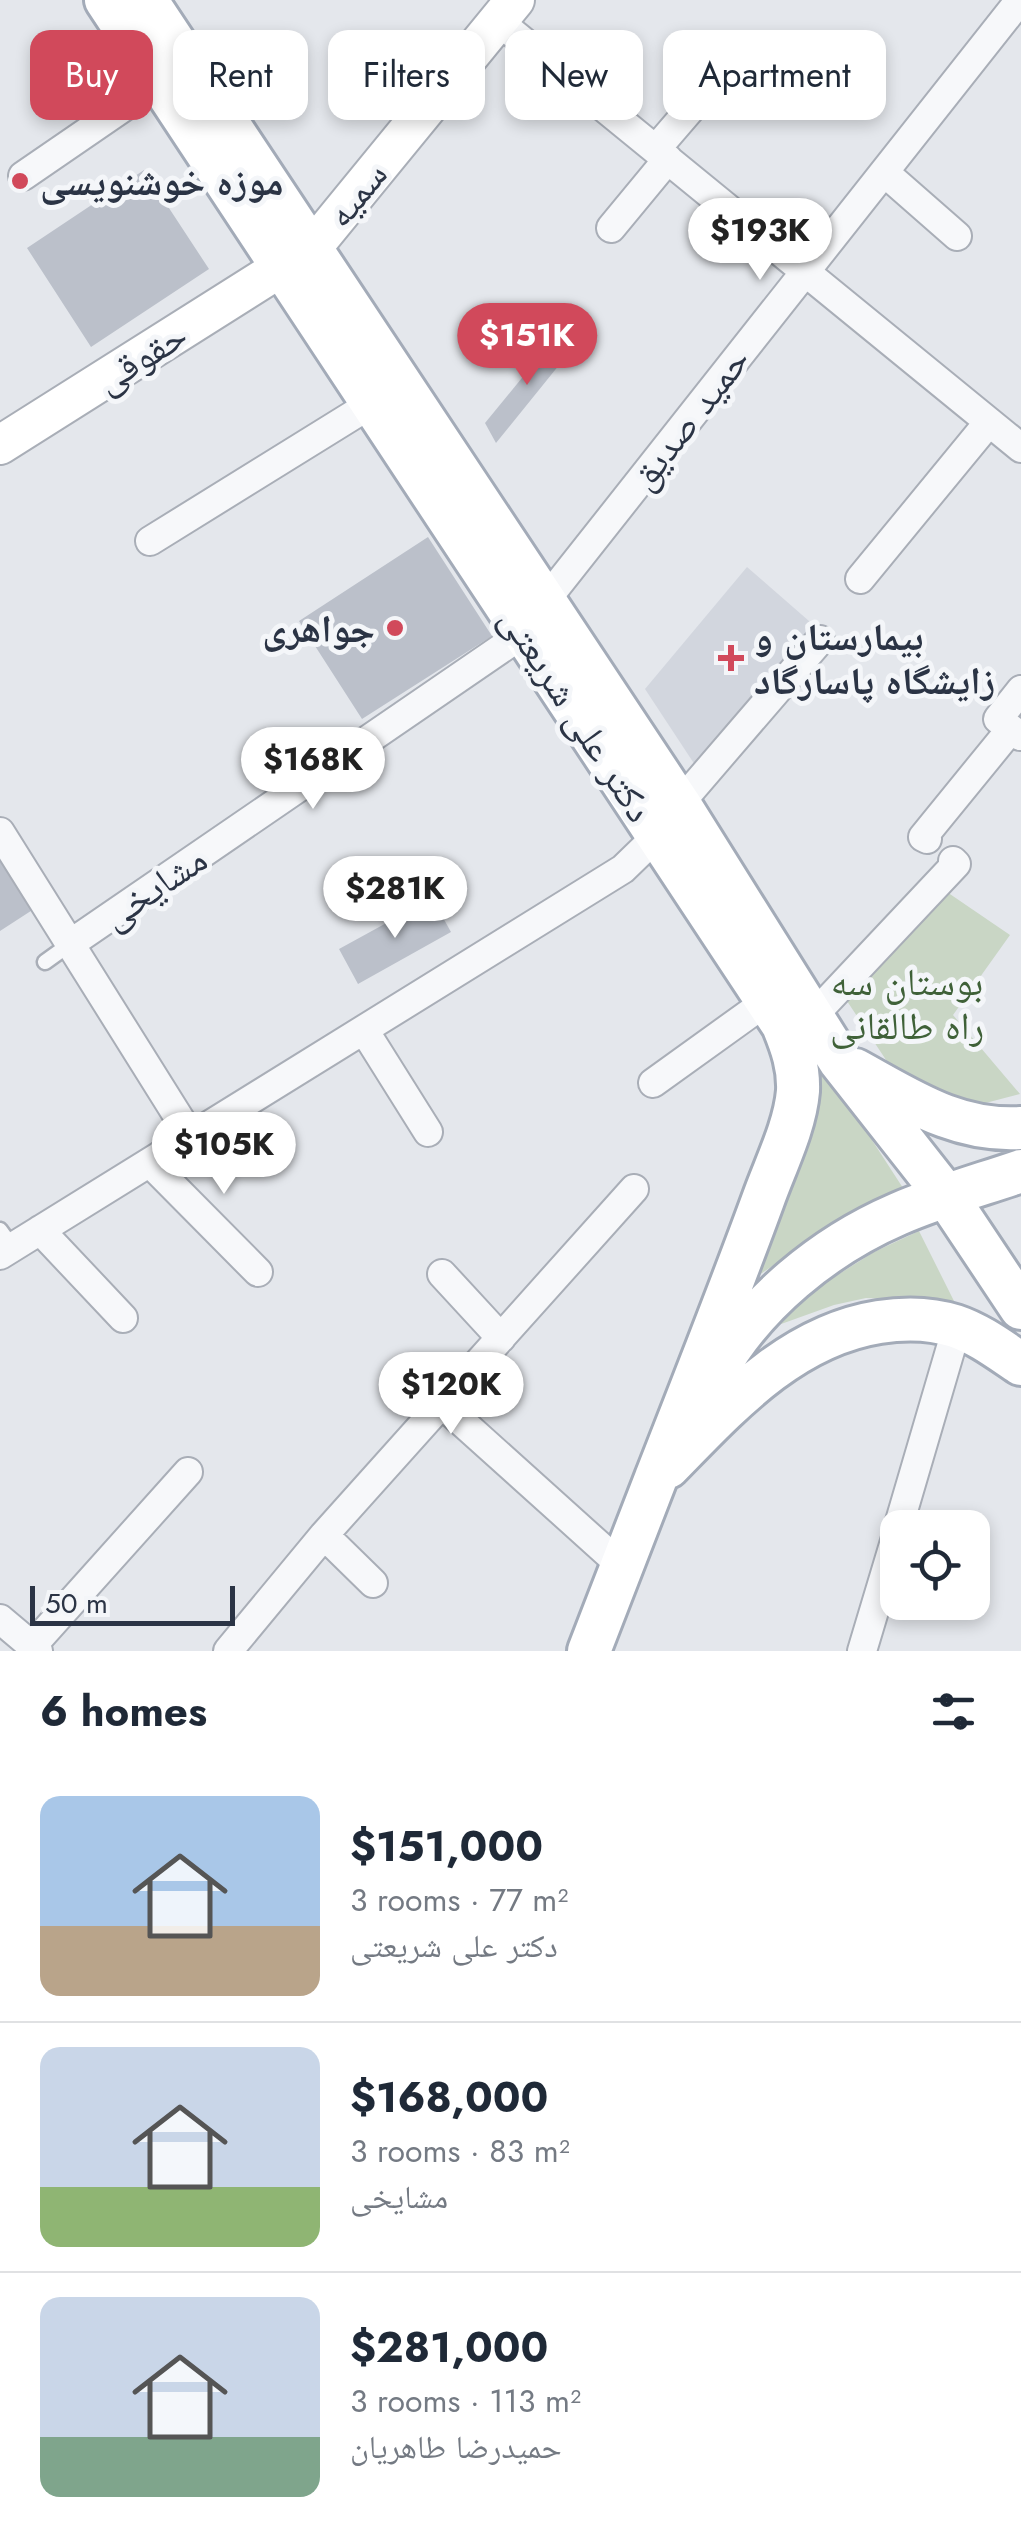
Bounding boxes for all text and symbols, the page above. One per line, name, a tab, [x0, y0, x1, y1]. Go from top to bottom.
chip: Buy	[30, 30, 153, 120]
chip: Rent	[173, 30, 308, 120]
chip: Filters	[328, 30, 485, 120]
chip: New	[505, 30, 643, 120]
chip: Apartment	[663, 30, 886, 120]
street label: سمیه	[312, 149, 400, 239]
place label: موزه خوشنویسی	[40, 154, 284, 209]
marker: موزه خوشنویسی	[9, 170, 31, 192]
pin: $193K	[690, 198, 830, 283]
text: $193K	[710, 207, 810, 253]
pin: $151K	[457, 303, 597, 388]
street label: حقوقی	[85, 308, 197, 406]
text: $151K	[479, 312, 575, 358]
street label: حمید صدیق	[616, 335, 762, 501]
street label: دکتر علی شریعتی	[487, 596, 667, 832]
place label: جواهری	[262, 601, 375, 656]
place label: بیمارستان و زایشگاه پاسارگاد	[754, 609, 995, 708]
marker: جواهری	[384, 617, 406, 639]
marker: بیمارستان و زایشگاه پاسارگاد	[718, 645, 744, 671]
pin: $168K	[243, 727, 383, 812]
text: $168K	[263, 736, 363, 782]
street label: مشایخی	[90, 832, 218, 942]
pin: $281K	[325, 856, 465, 941]
text: $281K	[345, 865, 445, 911]
park label: بوستان سه راه طالقانی	[830, 954, 984, 1053]
pin: $105K	[154, 1112, 294, 1197]
text: $105K	[174, 1121, 274, 1167]
pin: $120K	[381, 1352, 521, 1437]
text: $120K	[401, 1361, 501, 1407]
map controls	[880, 1510, 990, 1620]
button: locate	[880, 1510, 990, 1620]
scale bar	[30, 1581, 235, 1626]
text: 50 m	[45, 1583, 108, 1624]
text: 6 homes	[40, 1681, 207, 1742]
icon: filters	[926, 1684, 981, 1739]
text: $151,000	[350, 1816, 543, 1877]
icon: home	[120, 1836, 240, 1956]
text: 3 rooms · 77 m²	[350, 1877, 568, 1923]
text: دکتر علی شریعتی	[350, 1923, 558, 1969]
text: $168,000	[350, 2067, 548, 2128]
icon: home	[120, 2087, 240, 2207]
text: 3 rooms · 83 m²	[350, 2128, 570, 2174]
text: مشایخی	[350, 2174, 448, 2220]
text: $281,000	[350, 2317, 548, 2378]
icon: home	[120, 2337, 240, 2457]
text: 3 rooms · 113 m²	[350, 2378, 581, 2424]
text: حمیدرضا طاهریان	[350, 2424, 562, 2470]

